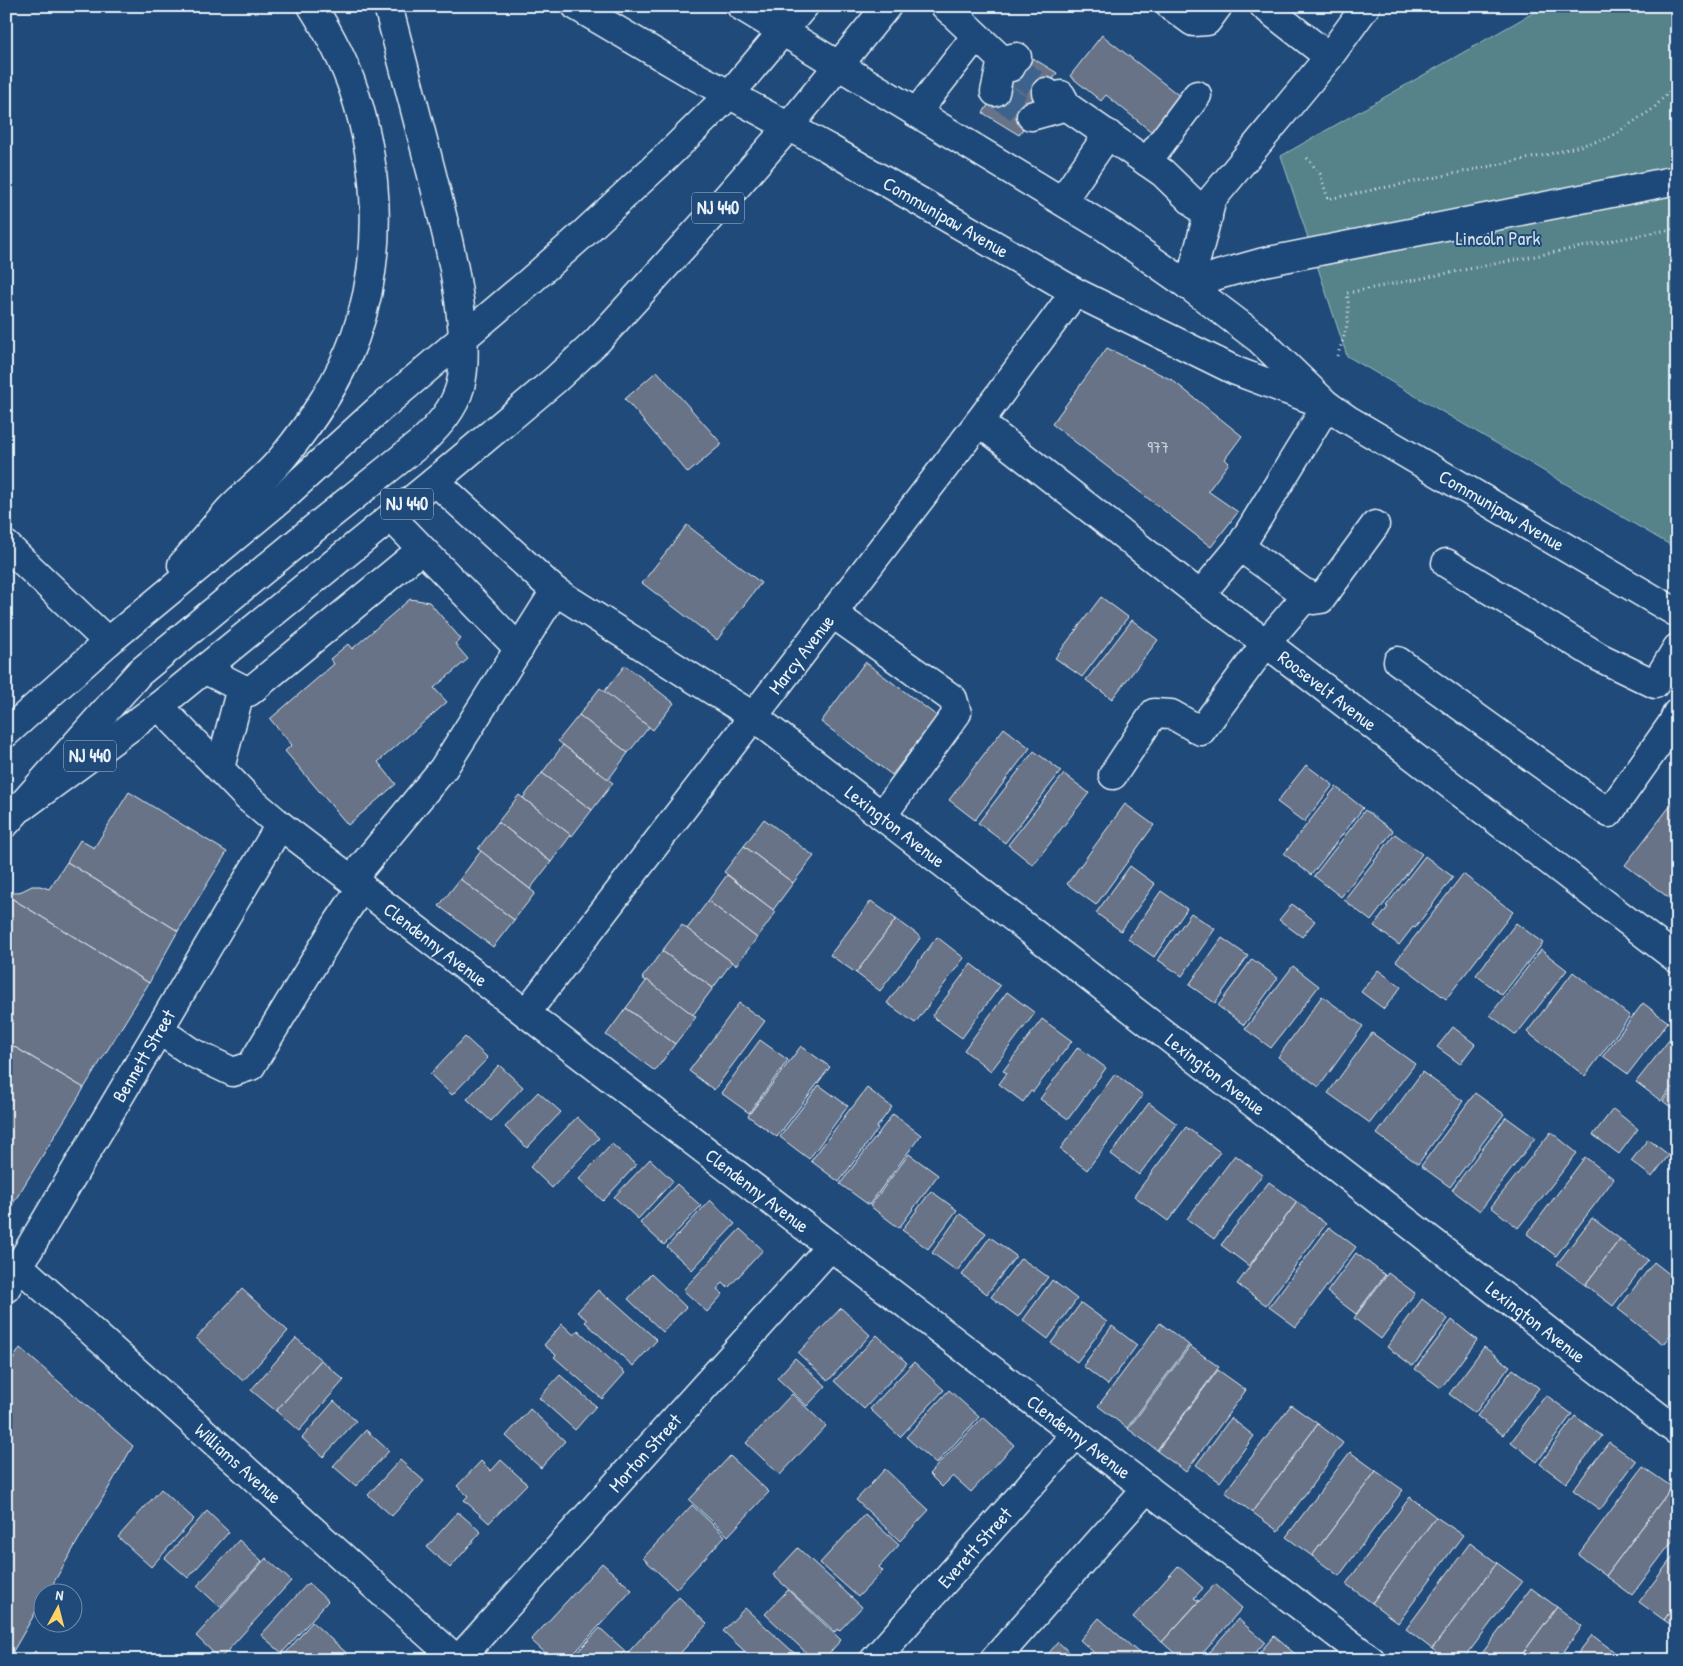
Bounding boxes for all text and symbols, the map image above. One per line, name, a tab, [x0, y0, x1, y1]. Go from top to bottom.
street label: Communipaw Avenue	[878, 170, 1014, 264]
road number: NJ 440	[692, 192, 744, 224]
park label: Lincoln Park	[1456, 225, 1540, 251]
house number: 977	[1147, 436, 1169, 458]
street label: Communipaw Avenue	[1434, 463, 1570, 557]
road number: NJ 440	[381, 488, 433, 520]
street label: Marcy Avenue	[762, 609, 840, 700]
street label: Roosevelt Avenue	[1273, 644, 1383, 737]
road number: NJ 440	[64, 740, 116, 771]
street label: Lexington Avenue	[840, 779, 951, 873]
street label: Clendenny Avenue	[378, 896, 493, 993]
street label: Bennett Street	[106, 1004, 181, 1107]
street label: Lexington Avenue	[1160, 1027, 1271, 1121]
street label: Clendenny Avenue	[700, 1142, 815, 1239]
street label: Lexington Avenue	[1480, 1275, 1592, 1369]
street label: Clendenny Avenue	[1022, 1388, 1137, 1485]
street label: Morton Street	[602, 1407, 687, 1498]
street label: Williams Avenue	[189, 1417, 288, 1510]
street label: Everett Street	[932, 1501, 1018, 1593]
north arrow	[32, 1584, 82, 1634]
text: N	[55, 1585, 65, 1605]

